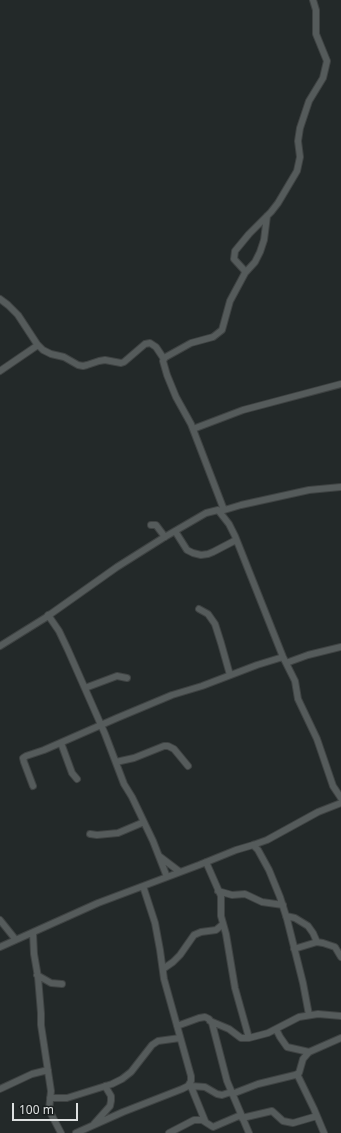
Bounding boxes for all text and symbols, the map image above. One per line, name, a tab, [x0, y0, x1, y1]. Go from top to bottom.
scale bar	[14, 1095, 80, 1121]
text: 100 m	[19, 1101, 54, 1118]

